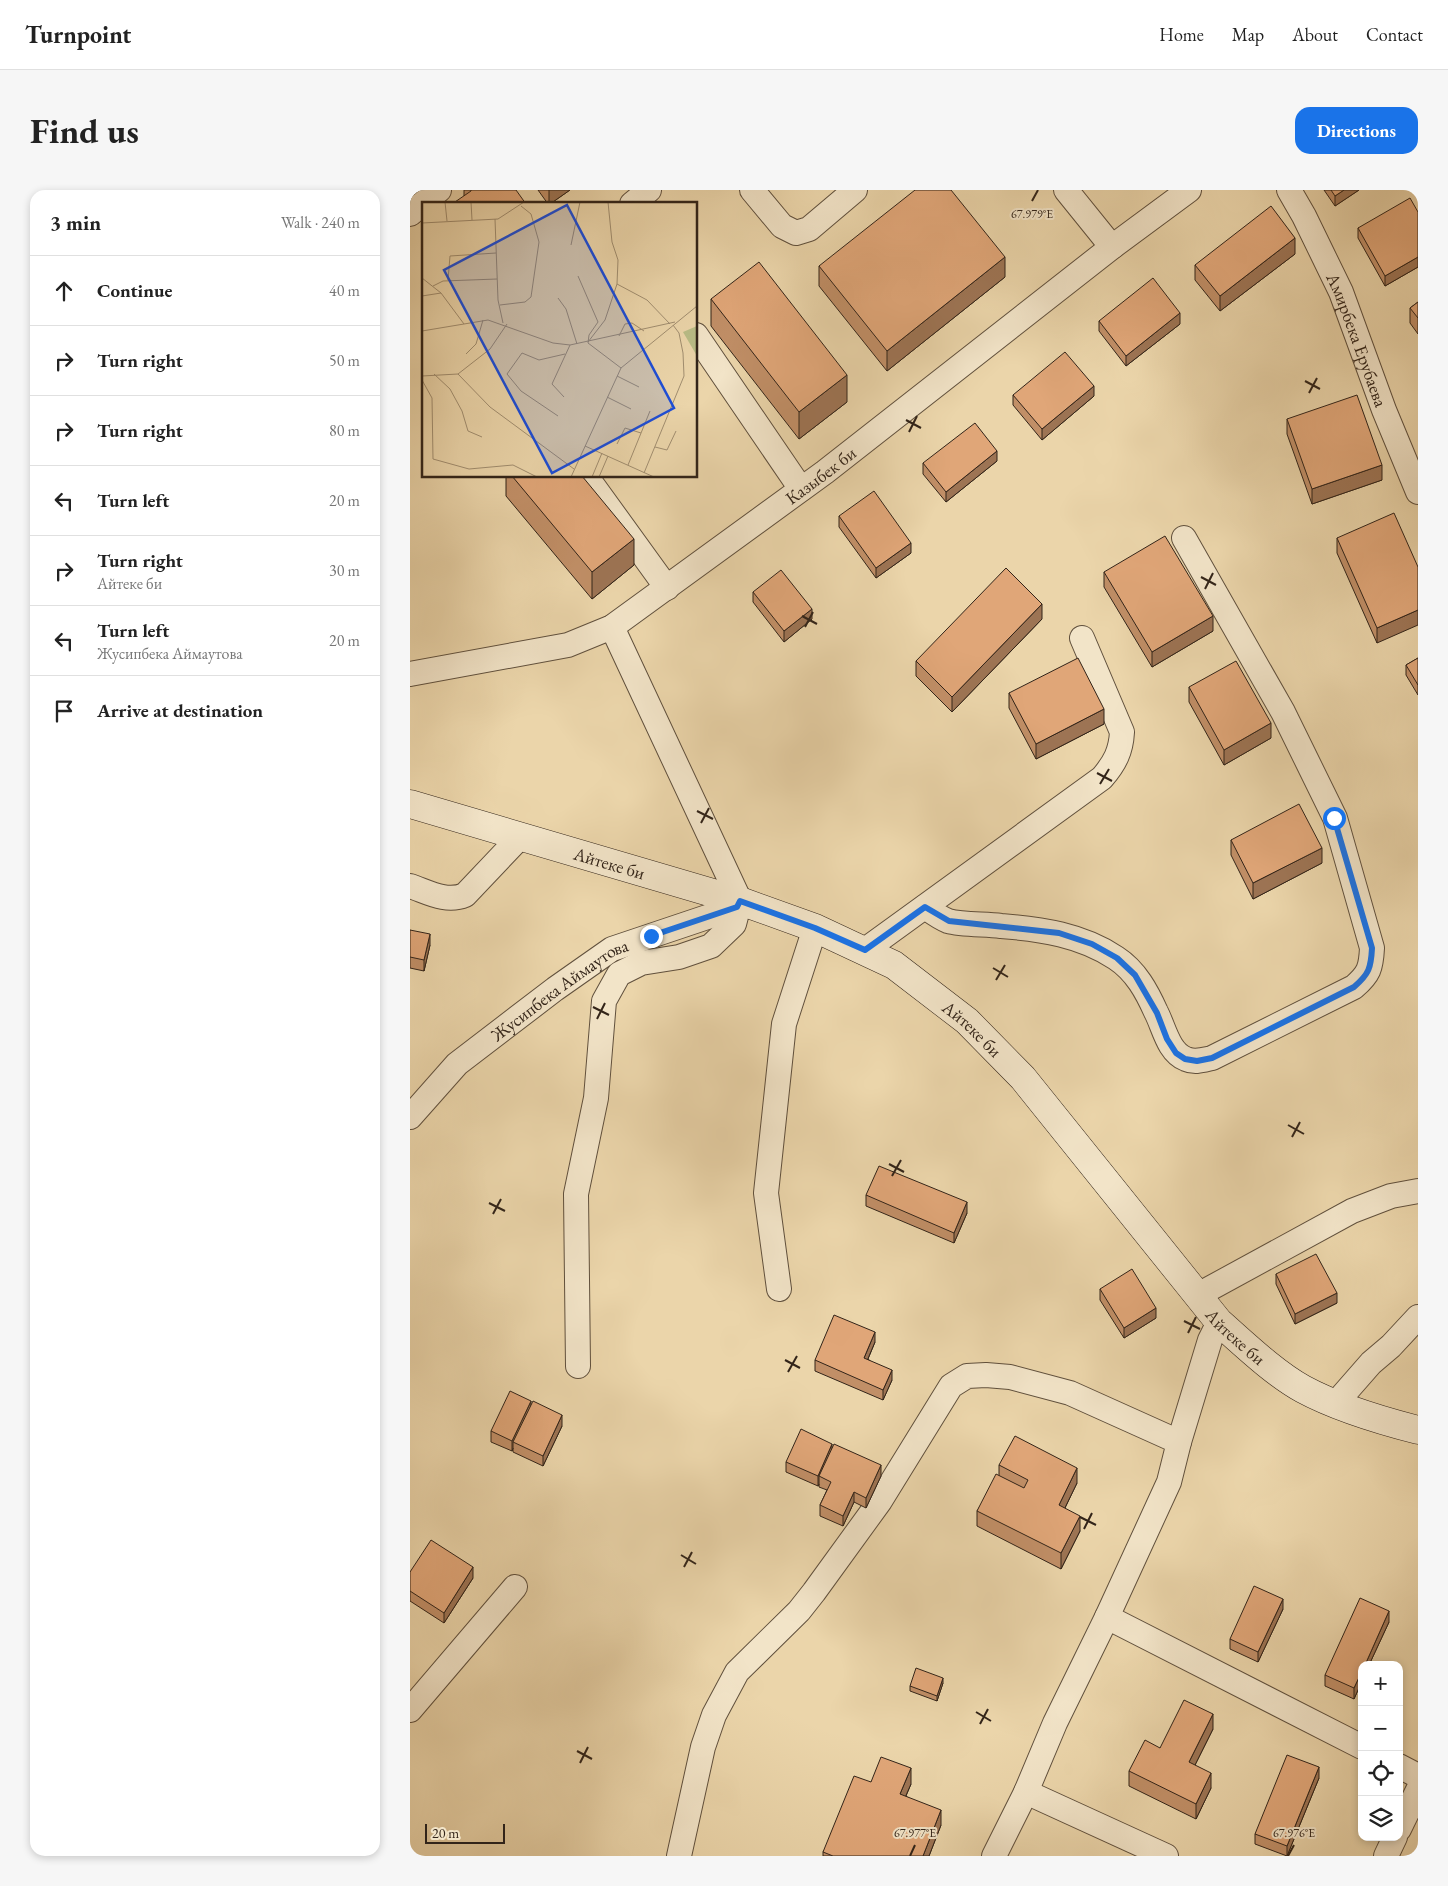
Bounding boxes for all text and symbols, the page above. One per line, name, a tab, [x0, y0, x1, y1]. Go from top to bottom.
text: Turnpoint	[25, 19, 131, 50]
text: Home	[1159, 23, 1204, 46]
text: Map	[1232, 23, 1264, 46]
text: About	[1292, 23, 1338, 46]
text: Contact	[1366, 23, 1423, 46]
button: Directions	[1295, 107, 1418, 154]
text: Find us	[30, 108, 139, 153]
inset map	[422, 202, 698, 478]
text: 67.979°E	[1011, 206, 1053, 222]
text: 3 min	[50, 209, 101, 236]
text: Walk · 240 m	[281, 212, 360, 233]
street label: Амирбека Ерубаева	[1321, 268, 1394, 411]
icon: ahead	[50, 277, 78, 305]
text: Continue	[97, 278, 172, 303]
text: 40 m	[329, 280, 360, 301]
icon: right	[50, 347, 78, 375]
text: Turn right	[97, 348, 183, 373]
text: 50 m	[329, 350, 360, 371]
icon: right	[50, 417, 78, 445]
text: Turn right	[97, 418, 183, 443]
text: 80 m	[329, 420, 360, 441]
street label: Казыбек би	[780, 441, 861, 509]
icon: left	[50, 487, 78, 515]
text: Turn left	[97, 488, 169, 513]
text: 20 m	[329, 490, 360, 511]
text: Turn right	[97, 548, 183, 573]
icon: right	[50, 557, 78, 585]
text: 30 m	[329, 560, 360, 581]
text: Айтеке би	[97, 573, 162, 594]
text: Turn left	[97, 618, 169, 643]
icon: left	[50, 627, 78, 655]
text: 20 m	[329, 630, 360, 651]
text: Жусипбека Аймаутова	[97, 643, 243, 664]
icon: arrive	[50, 697, 78, 725]
text: Arrive at destination	[97, 698, 263, 723]
route start	[1323, 807, 1346, 830]
street label: Айтеке би	[570, 841, 648, 884]
route end	[640, 925, 663, 948]
street label: Жусипбека Аймаутова	[485, 933, 632, 1046]
street label: Айтеке би	[937, 994, 1008, 1062]
street label: Айтеке би	[1200, 1303, 1271, 1370]
map controls	[1358, 1661, 1403, 1841]
button: +	[1358, 1661, 1403, 1706]
button: −	[1358, 1706, 1403, 1751]
button: locate	[1358, 1751, 1403, 1796]
button: layers	[1358, 1796, 1403, 1841]
scale bar	[425, 1821, 505, 1844]
text: 20 m	[432, 1824, 459, 1842]
text: 67.977°E	[894, 1825, 936, 1841]
text: 67.976°E	[1273, 1825, 1315, 1841]

